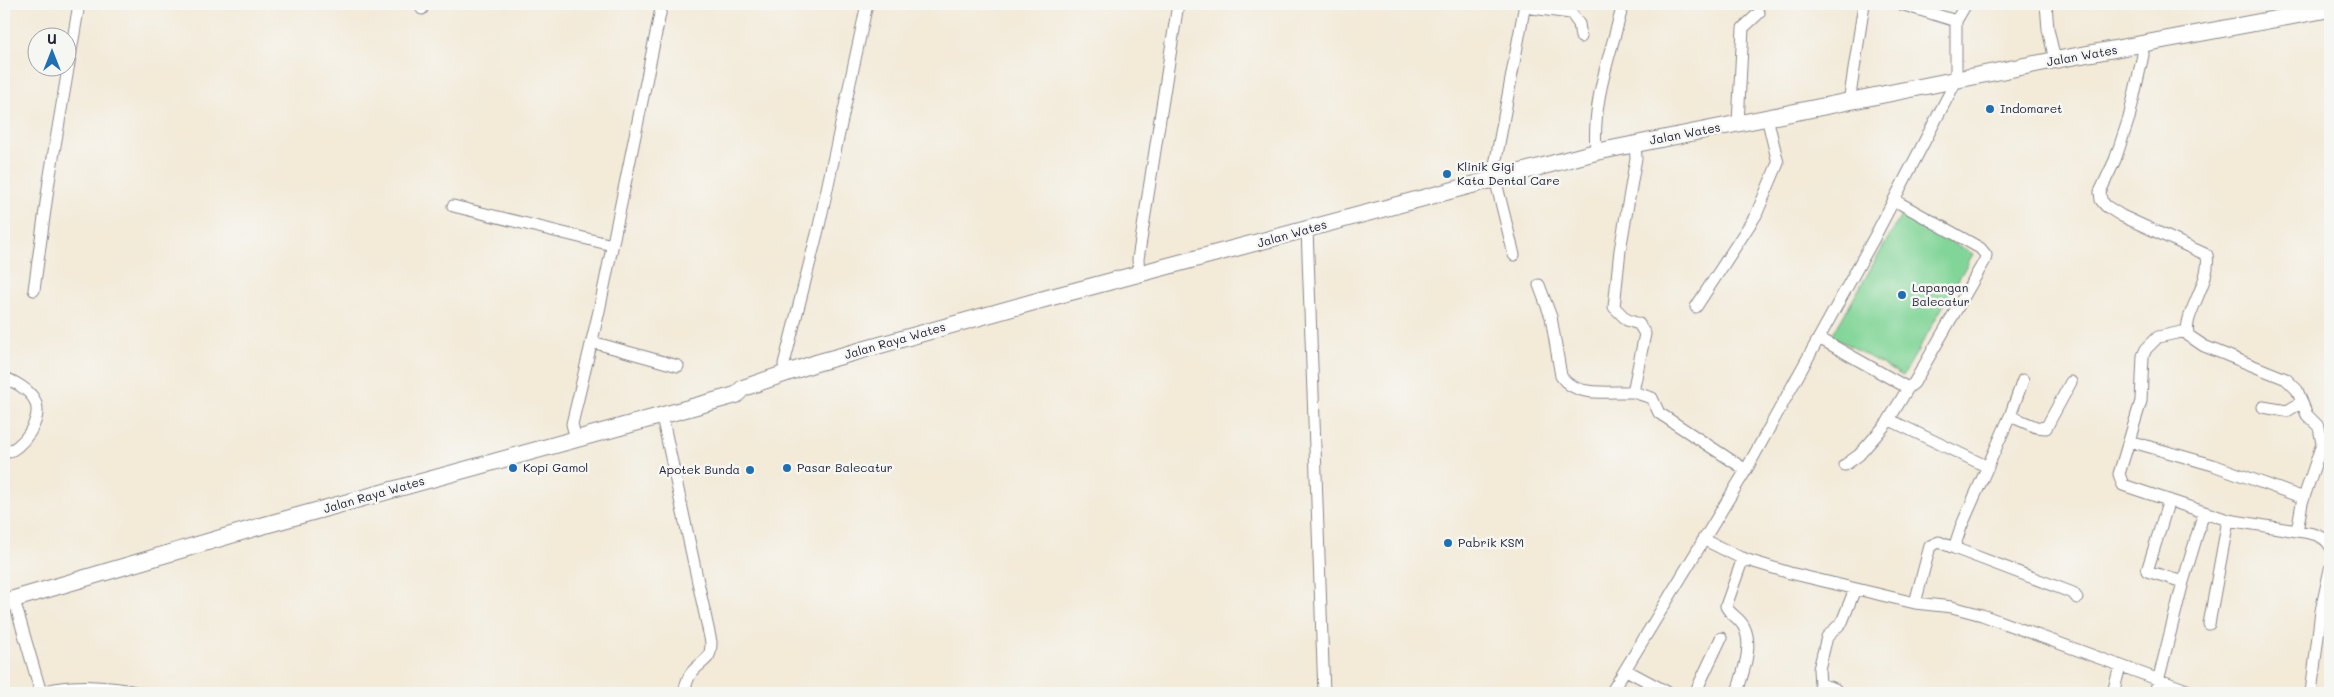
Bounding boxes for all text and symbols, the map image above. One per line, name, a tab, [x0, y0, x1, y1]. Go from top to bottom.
north arrow	[28, 28, 78, 78]
text: U	[47, 29, 57, 48]
street label: Jalan Wates	[2045, 41, 2119, 69]
place label: Indomaret	[2000, 100, 2062, 116]
marker: Indomaret	[1984, 103, 1996, 115]
street label: Jalan Wates	[1648, 118, 1722, 148]
place label: Klinik Gigi Kata Dental Care	[1457, 158, 1560, 188]
marker: Klinik Gigi Kata Dental Care	[1441, 168, 1453, 180]
street label: Jalan Wates	[1255, 215, 1328, 251]
place label: Lapangan Balecatur	[1912, 279, 1970, 309]
marker: Lapangan Balecatur	[1896, 289, 1908, 301]
street label: Jalan Raya Wates	[842, 318, 947, 362]
place label: Kopi Gamol	[523, 459, 588, 475]
place label: Pasar Balecatur	[797, 459, 893, 475]
place label: Apotek Bunda	[659, 461, 740, 477]
marker: Kopi Gamol	[507, 462, 519, 474]
marker: Pasar Balecatur	[781, 462, 793, 474]
marker: Apotek Bunda	[744, 464, 756, 476]
street label: Jalan Raya Wates	[321, 472, 426, 516]
place label: Pabrik KSM	[1458, 534, 1524, 550]
marker: Pabrik KSM	[1442, 537, 1454, 549]

